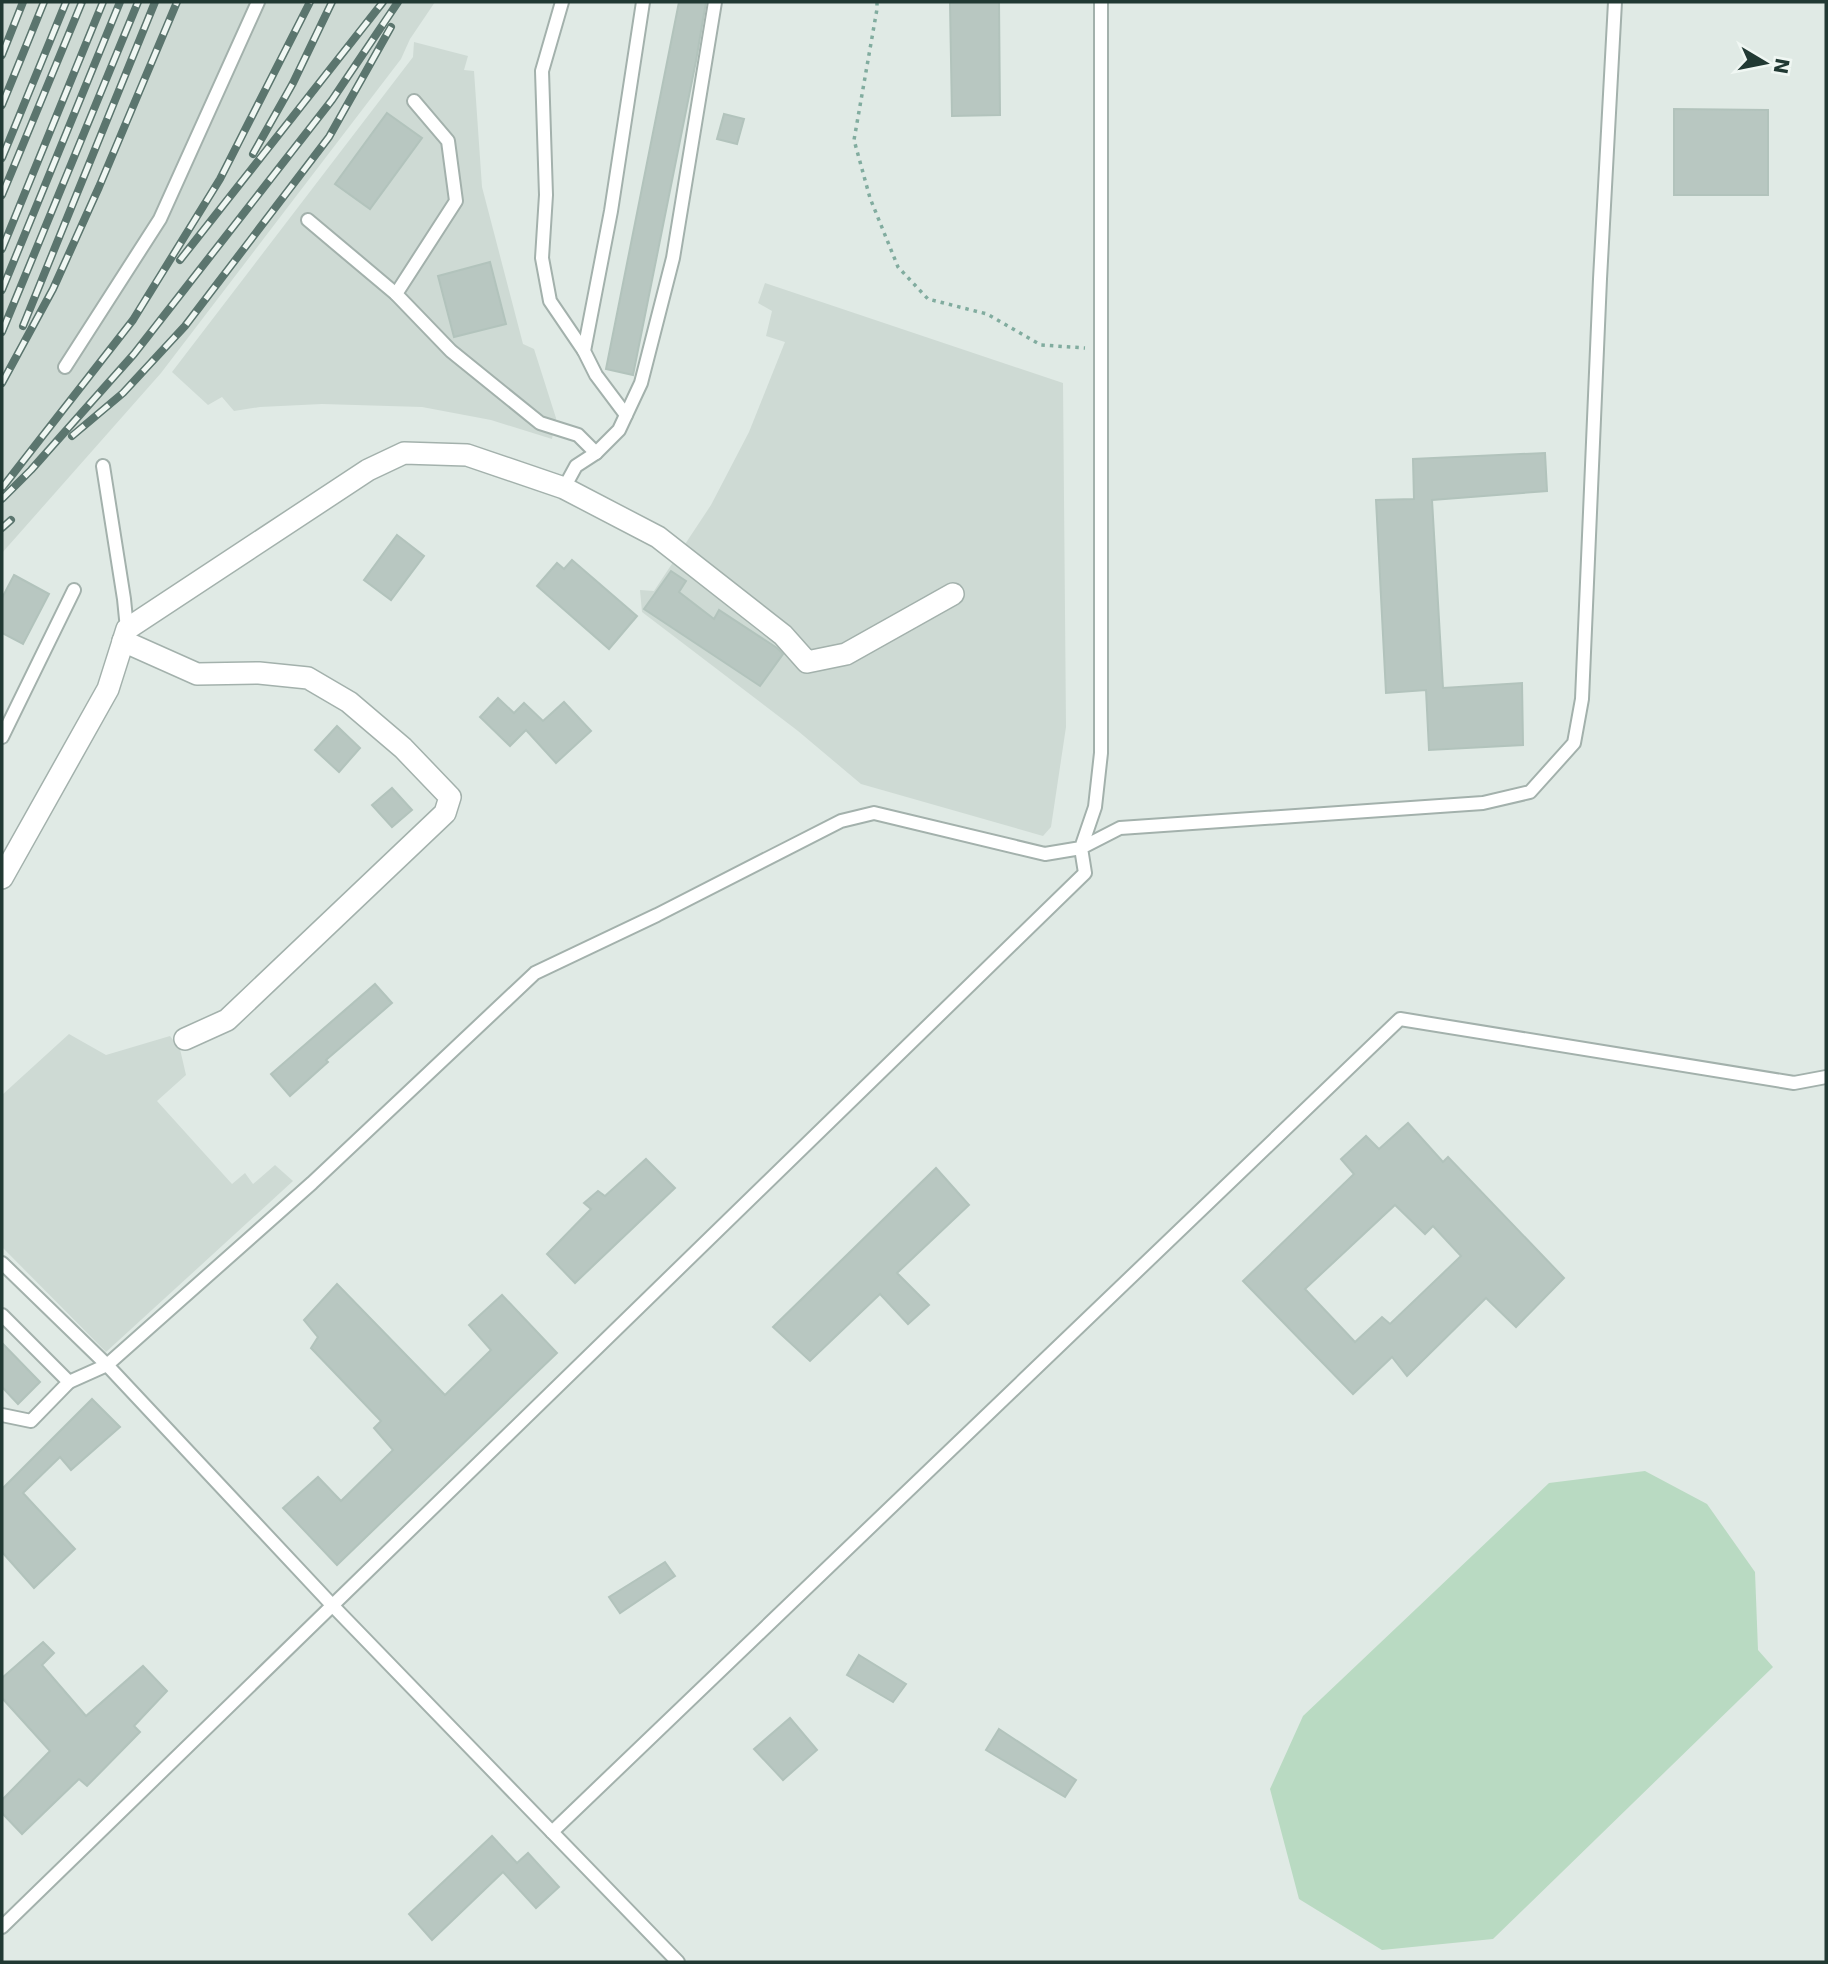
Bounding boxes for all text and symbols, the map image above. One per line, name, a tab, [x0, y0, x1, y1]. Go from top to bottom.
north arrow	[1730, 28, 1800, 98]
text: N	[1770, 56, 1794, 76]

